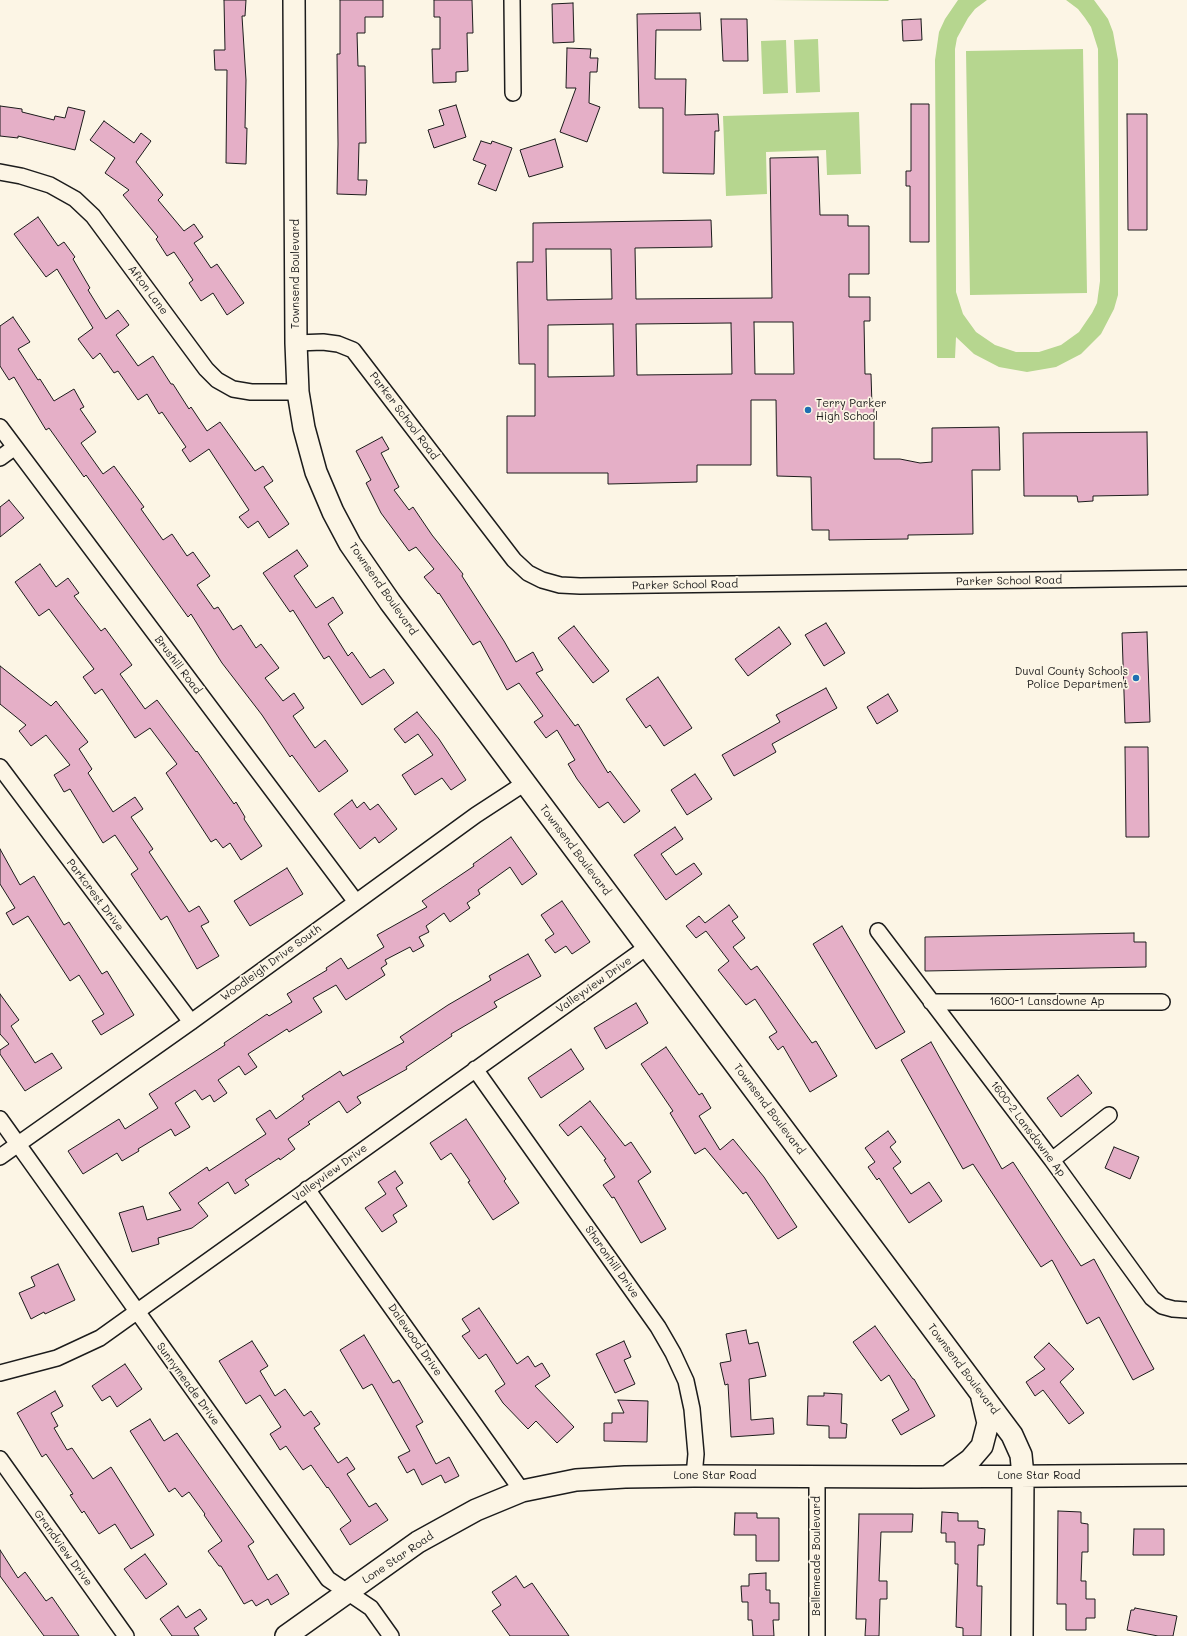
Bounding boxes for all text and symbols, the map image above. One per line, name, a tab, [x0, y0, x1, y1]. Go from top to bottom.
street label: Townsend Boulevard	[289, 219, 303, 329]
street label: Afton Lane	[125, 263, 171, 317]
street label: Parker School Road	[367, 370, 441, 462]
place label: Terry Parker High School	[816, 397, 887, 423]
marker: Terry Parker High School	[803, 405, 813, 415]
street label: Townsend Boulevard	[346, 540, 420, 638]
street label: Parker School Road	[956, 573, 1062, 589]
street label: Parker School Road	[632, 577, 738, 593]
street label: Brushill Road	[152, 633, 204, 697]
place label: Duval County Schools Police Department	[1015, 665, 1128, 691]
marker: Duval County Schools Police Department	[1131, 673, 1141, 683]
street label: Townsend Boulevard	[537, 802, 613, 898]
street label: Parkcrest Drive	[64, 856, 126, 934]
street label: Woodleigh Drive South	[218, 922, 324, 1004]
street label: Valleyview Drive	[554, 954, 634, 1016]
street label: 1600-1 Lansdowne Ap	[989, 995, 1105, 1009]
street label: Townsend Boulevard	[731, 1061, 807, 1157]
street label: 1600-2 Lansdowne Ap	[988, 1079, 1068, 1179]
street label: Valleyview Drive	[290, 1141, 370, 1205]
street label: Sharonhill Drive	[582, 1223, 642, 1301]
street label: Dalewood Drive	[385, 1301, 445, 1379]
street label: Townsend Boulevard	[925, 1321, 1001, 1417]
street label: Sunnymeade Drive	[154, 1340, 222, 1428]
street label: Lone Star Road	[673, 1469, 757, 1483]
street label: Lone Star Road	[997, 1469, 1081, 1483]
street label: Bellemeade Boulevard	[810, 1496, 824, 1616]
street label: Grandview Drive	[31, 1507, 95, 1589]
street label: Lone Star Road	[360, 1529, 436, 1587]

